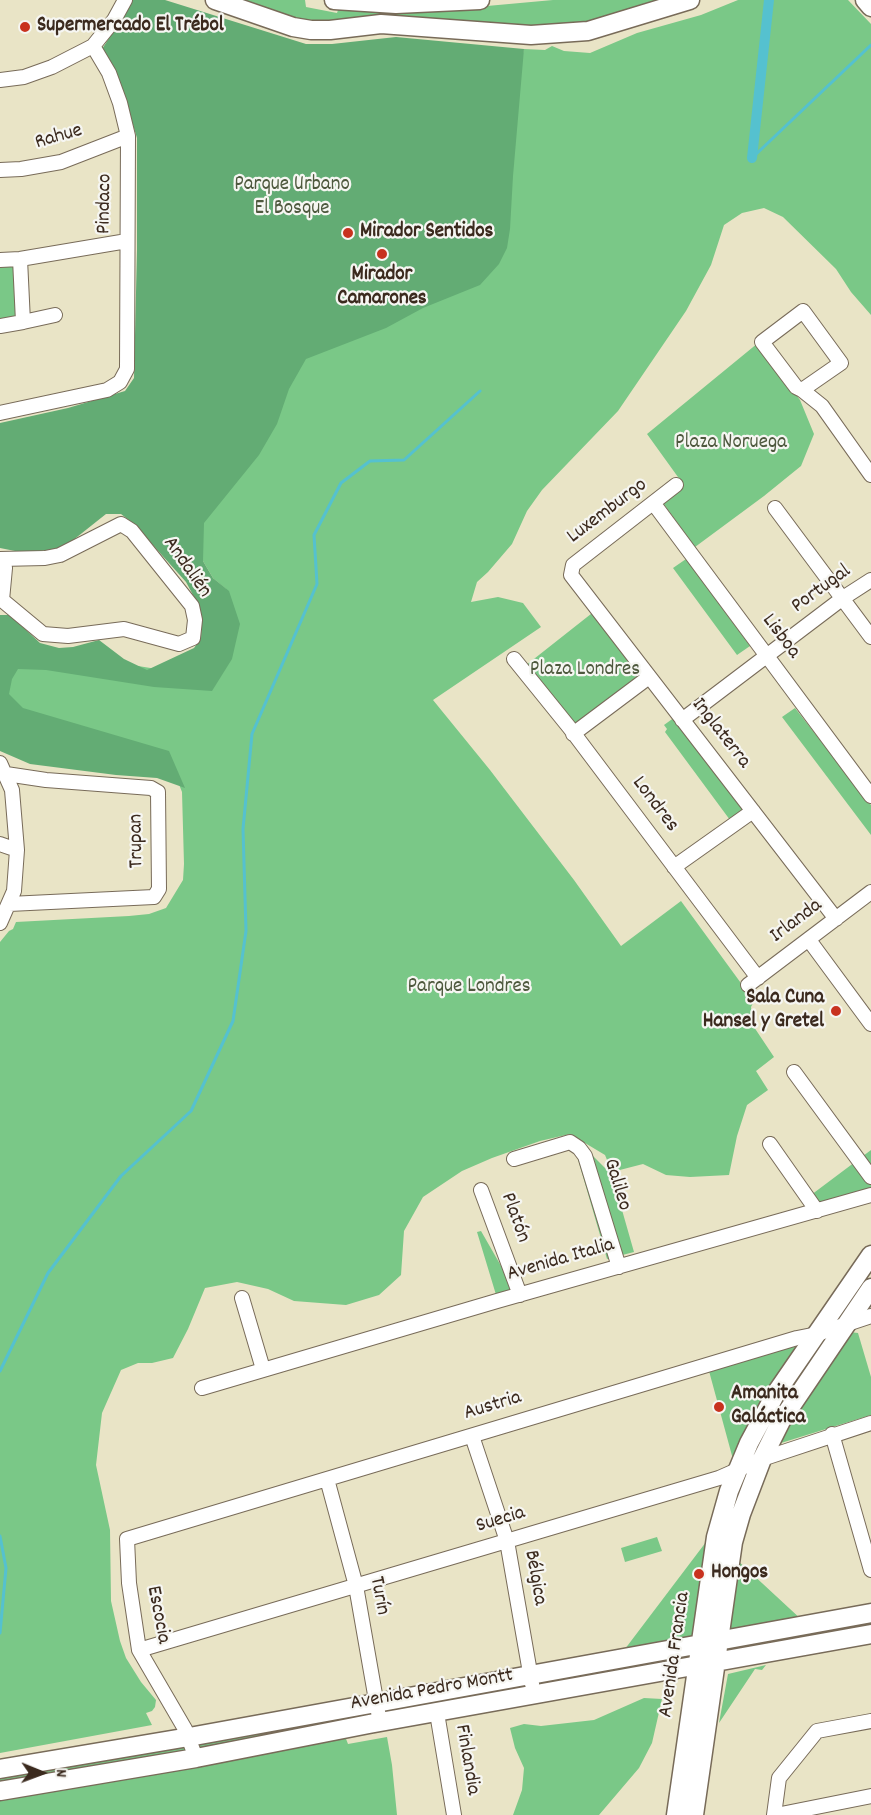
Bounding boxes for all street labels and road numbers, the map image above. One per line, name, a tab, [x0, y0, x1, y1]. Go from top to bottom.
street label: Rahue	[32, 119, 86, 157]
street label: Pindaco	[93, 174, 119, 234]
street label: Luxemburgo	[563, 474, 653, 550]
street label: Andalién	[156, 533, 216, 603]
street label: Portugal	[787, 560, 857, 620]
street label: Lisboa	[755, 610, 805, 664]
street label: Inglaterra	[685, 694, 755, 774]
street label: Londres	[625, 772, 683, 838]
street label: Trupan	[125, 814, 151, 868]
street label: Irlanda	[766, 894, 828, 950]
street label: Galileo	[596, 1156, 636, 1214]
street label: Platón	[493, 1190, 535, 1246]
street label: Avenida Italia	[505, 1234, 617, 1288]
street label: Austria	[461, 1386, 525, 1428]
street label: Suecia	[474, 1502, 528, 1540]
street label: Bélgica	[517, 1549, 551, 1607]
street label: Turín	[362, 1575, 394, 1617]
street label: Escocia	[139, 1584, 175, 1646]
street label: Avenida Francia	[655, 1591, 697, 1719]
street label: Avenida Pedro Montt	[349, 1664, 515, 1718]
street label: Finlandia	[447, 1723, 485, 1797]

